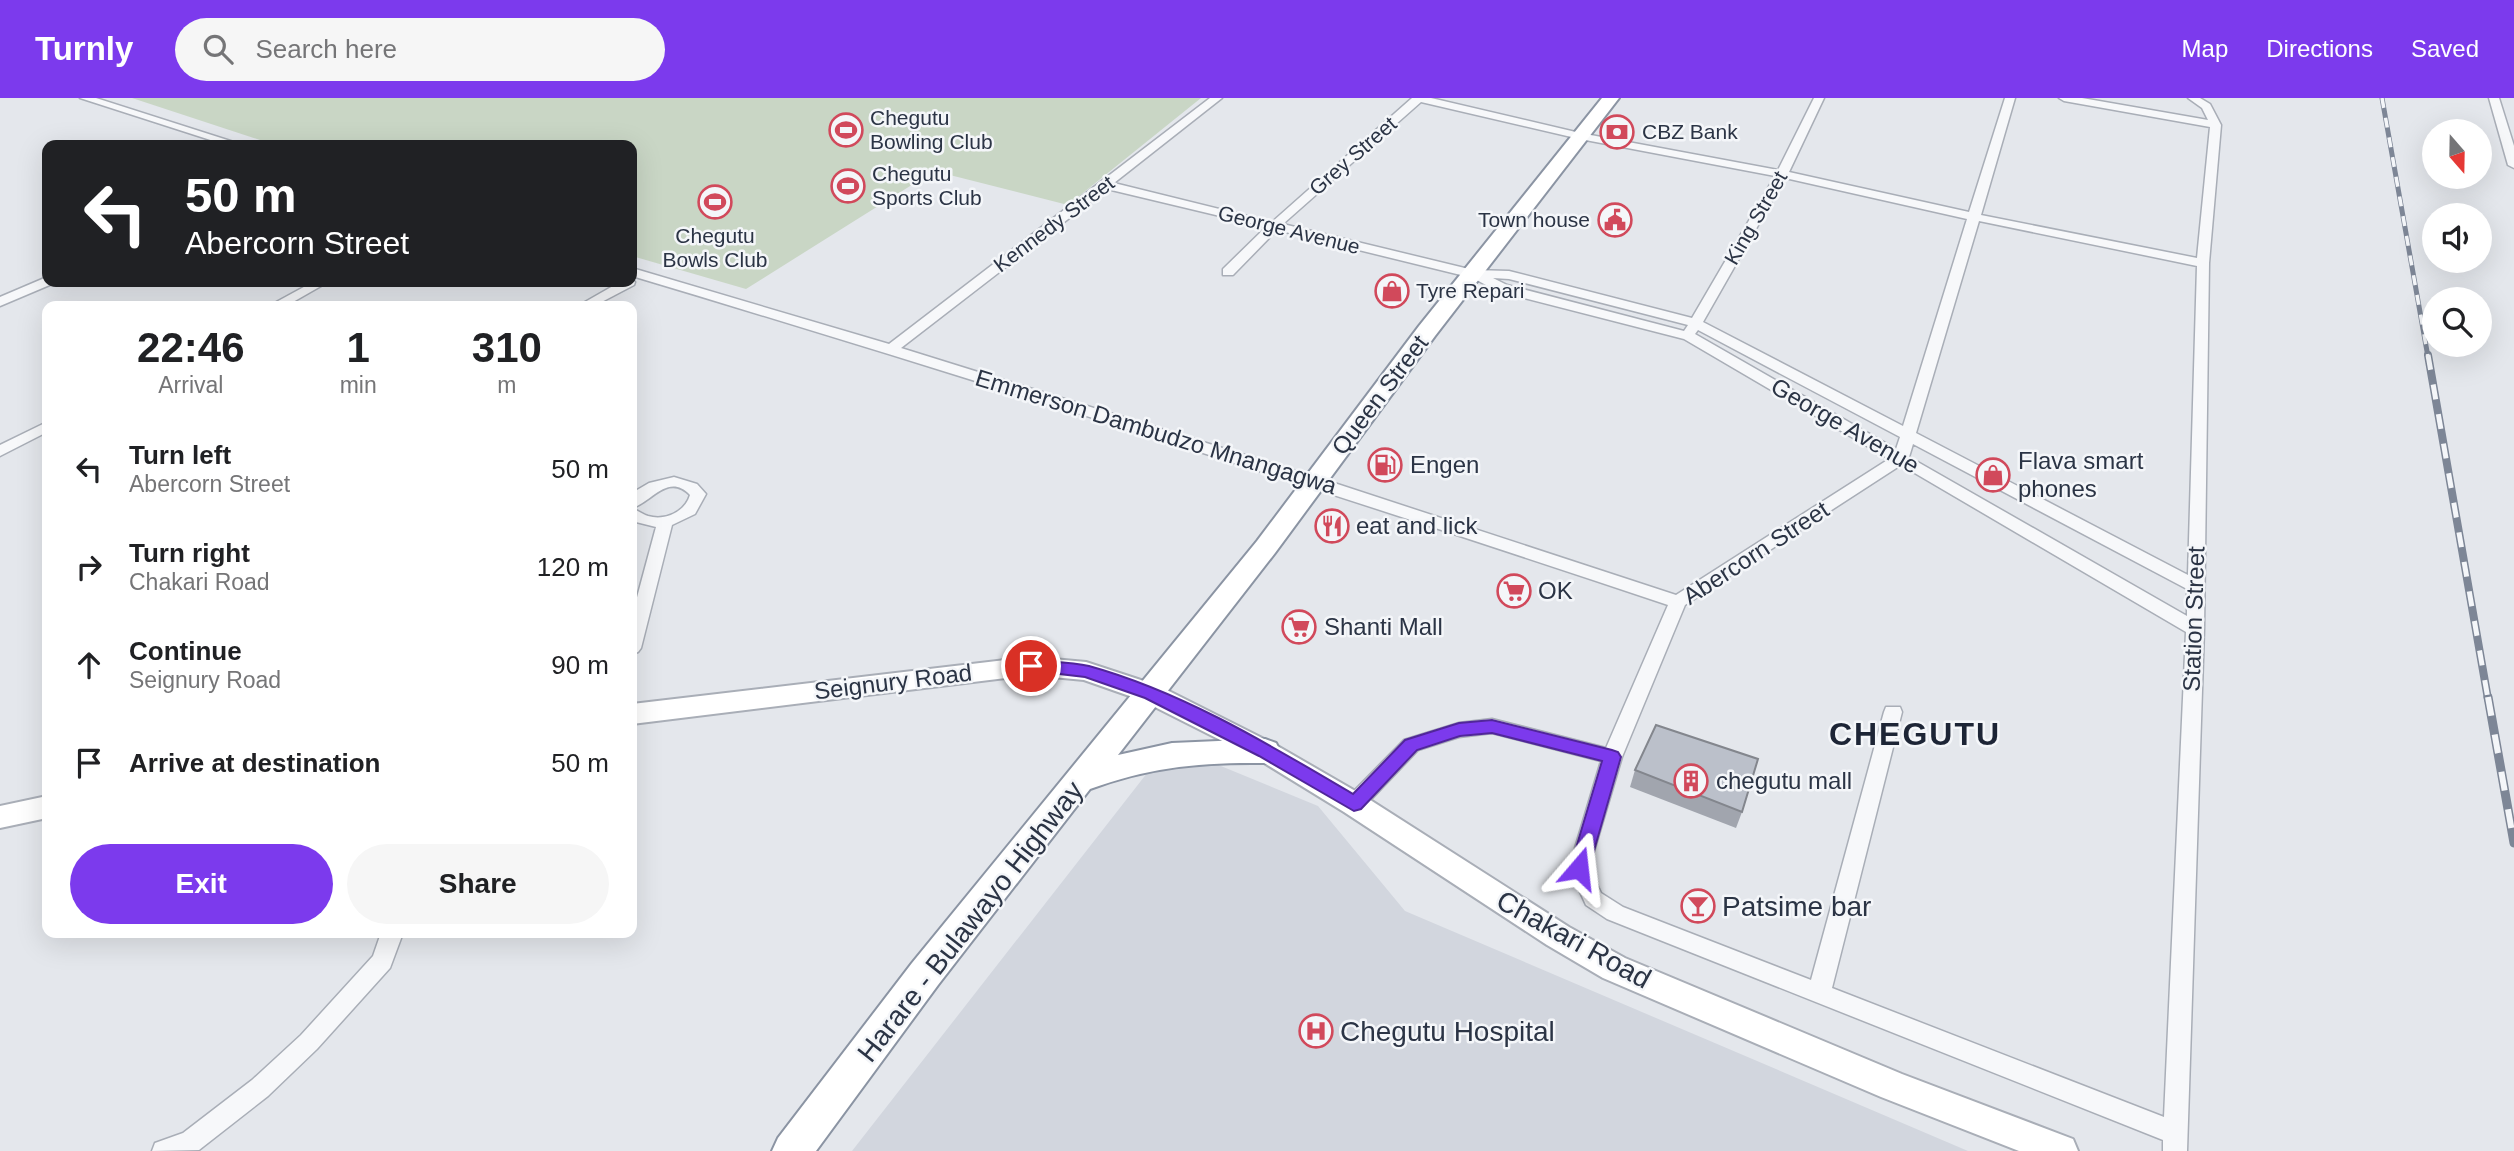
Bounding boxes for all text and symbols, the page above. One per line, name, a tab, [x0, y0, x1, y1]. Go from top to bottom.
search box	[175, 18, 665, 81]
text: Turnly	[35, 30, 133, 67]
icon: search	[199, 30, 237, 68]
text: Search here	[255, 34, 397, 64]
text: Map	[2182, 35, 2228, 62]
text: Directions	[2266, 35, 2373, 62]
text: Saved	[2411, 35, 2479, 62]
place label: Chegutu Bowling Club	[870, 106, 993, 153]
sports icon: Chegutu Bowling Club	[827, 111, 865, 149]
street label: Grey Street	[1305, 112, 1401, 200]
bank icon: CBZ Bank	[1598, 113, 1636, 151]
north arrow	[2422, 119, 2492, 189]
map controls	[2422, 119, 2492, 357]
place label: CBZ Bank	[1642, 120, 1738, 143]
place label: Chegutu Sports Club	[872, 162, 982, 209]
sports icon: Chegutu Sports Club	[829, 167, 867, 205]
street label: King Street	[1720, 167, 1792, 268]
icon: left	[70, 168, 161, 259]
text: 50 m	[185, 168, 297, 222]
street label: Kennedy Street	[989, 171, 1119, 276]
sports icon: Chegutu Bowls Club	[696, 183, 734, 221]
street label: George Avenue	[1216, 201, 1363, 258]
public building icon: Town house	[1596, 201, 1634, 239]
button: sound	[2422, 203, 2492, 273]
place label: Town house	[1478, 208, 1590, 231]
place label: Chegutu Bowls Club	[662, 224, 768, 271]
text: Abercorn Street	[185, 225, 409, 261]
shop icon: Tyre Repari	[1373, 272, 1411, 310]
place label: Tyre Repari	[1416, 279, 1525, 302]
button: search	[2422, 287, 2492, 357]
text: 22:46	[137, 324, 245, 371]
text: 1	[346, 324, 370, 371]
text: 310	[472, 324, 542, 371]
street label: Queen Street	[1326, 329, 1434, 460]
street label: Emmerson Dambudzo Mnangagwa	[972, 364, 1341, 500]
text: Arrival	[158, 372, 223, 398]
text: min	[340, 372, 377, 398]
text: m	[497, 372, 516, 398]
street label: George Avenue	[1766, 372, 1924, 479]
text: Turn left	[129, 440, 231, 470]
fuel station icon: Engen	[1366, 446, 1404, 484]
place label: Flava smart phones	[2018, 447, 2144, 502]
icon: left	[70, 450, 108, 488]
place label: Engen	[1410, 451, 1479, 478]
text: 50 m	[551, 454, 609, 484]
shop icon: Flava smart phones	[1974, 456, 2012, 494]
text: Abercorn Street	[129, 471, 290, 497]
street label: Abercorn Street	[1678, 495, 1834, 610]
restaurant icon: eat and lick	[1313, 507, 1351, 545]
place label: eat and lick	[1356, 512, 1478, 539]
text: Turn right	[129, 538, 250, 568]
street label: Station Street	[2177, 546, 2210, 692]
icon: right	[70, 548, 108, 586]
text: 120 m	[537, 552, 609, 582]
text: Chakari Road	[129, 569, 270, 595]
supermarket icon: OK	[1495, 572, 1533, 610]
place label: OK	[1538, 577, 1573, 604]
supermarket icon: Shanti Mall	[1280, 608, 1318, 646]
place label: Shanti Mall	[1324, 613, 1443, 640]
text: Continue	[129, 636, 242, 666]
pin	[1001, 636, 1061, 696]
icon: ahead	[70, 646, 108, 684]
icon: arrive	[1012, 647, 1050, 685]
text: 90 m	[551, 650, 609, 680]
street label: Seignury Road	[813, 658, 973, 705]
text: Seignury Road	[129, 667, 281, 693]
district label: CHEGUTU	[1829, 716, 2001, 752]
icon: arrive	[70, 744, 108, 782]
text: Arrive at destination	[129, 748, 380, 778]
text: 50 m	[551, 748, 609, 778]
building icon: chegutu mall	[1672, 762, 1710, 800]
place label: chegutu mall	[1716, 767, 1852, 794]
street label: Harare - Bulawayo Highway	[851, 775, 1089, 1068]
position arrow	[1542, 831, 1616, 905]
button: Exit	[70, 844, 333, 924]
button: Share	[347, 844, 609, 924]
street label: Chakari Road	[1491, 884, 1656, 994]
bar icon: Patsime bar	[1679, 887, 1717, 925]
place label: Patsime bar	[1722, 891, 1871, 922]
hospital icon: Chegutu Hospital	[1297, 1012, 1335, 1050]
place label: Chegutu Hospital	[1340, 1016, 1555, 1047]

